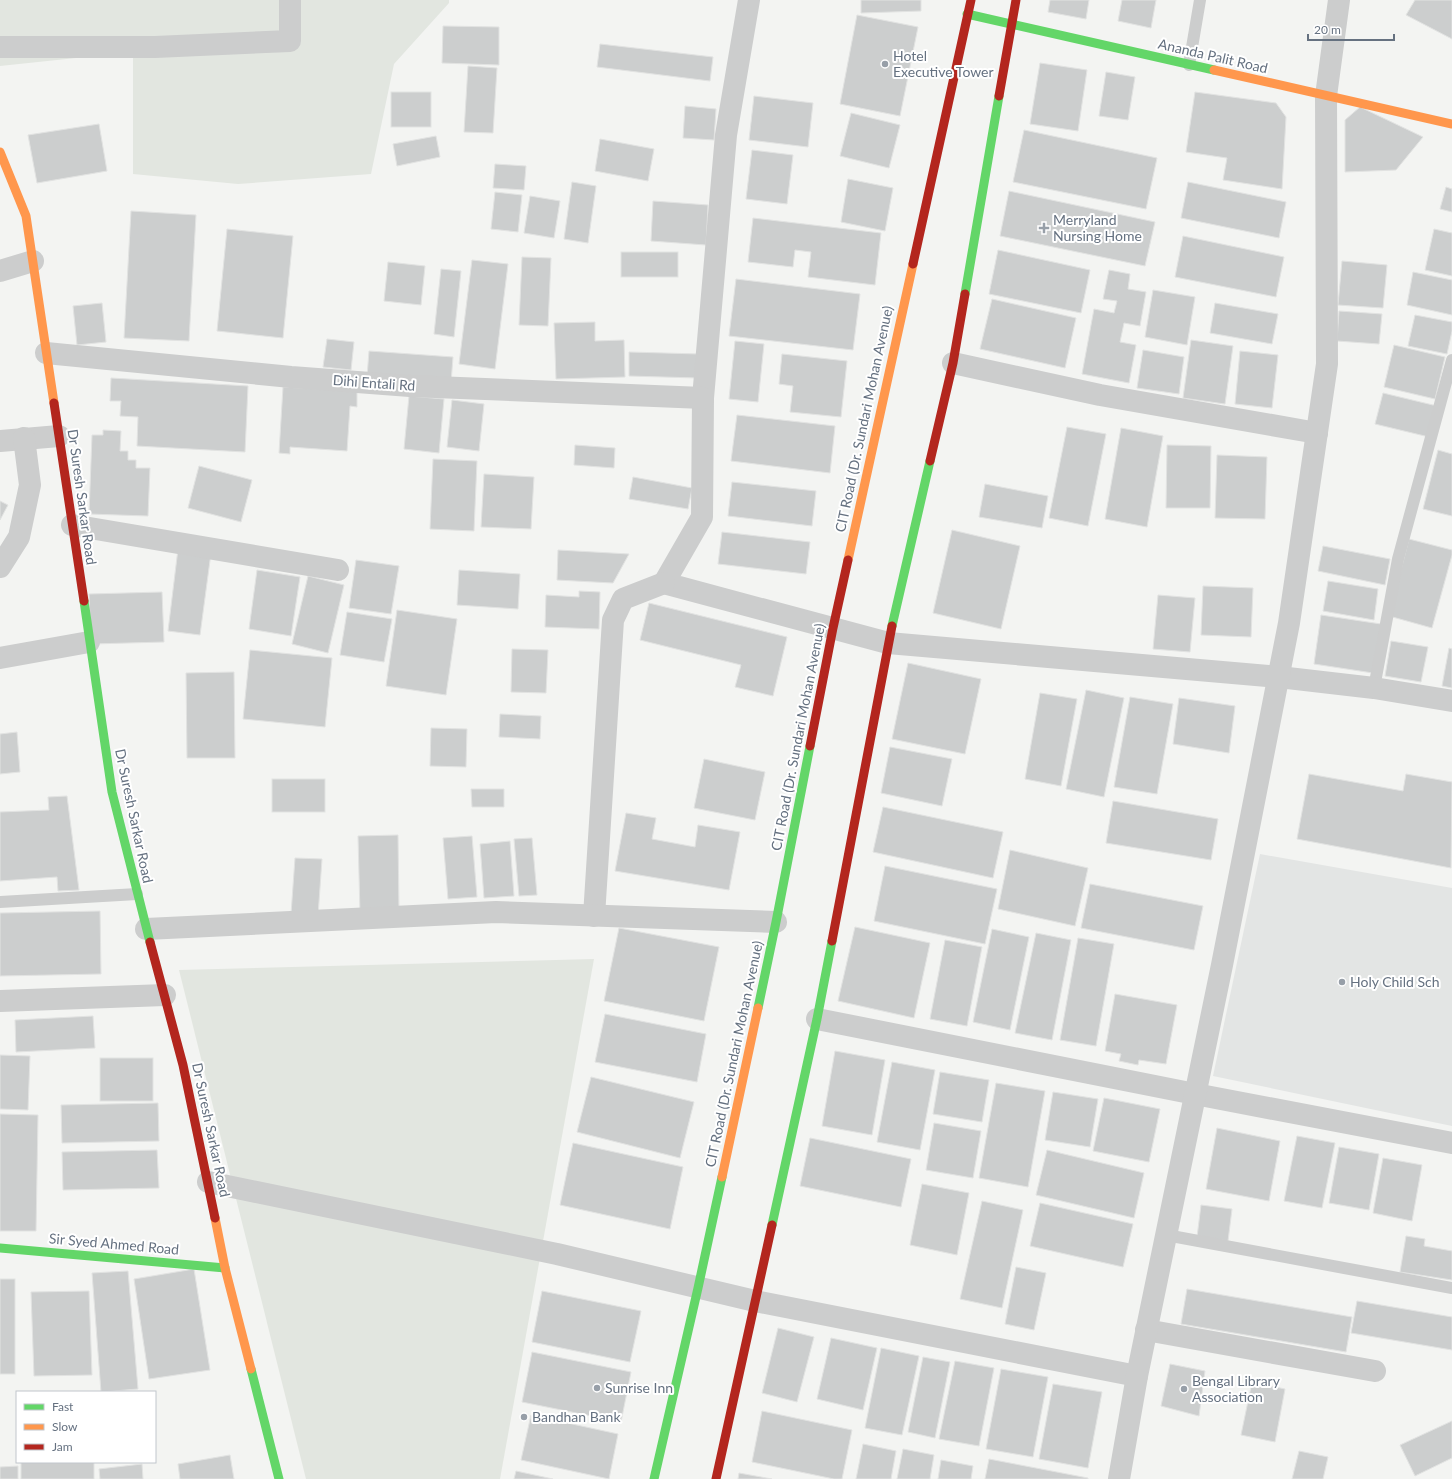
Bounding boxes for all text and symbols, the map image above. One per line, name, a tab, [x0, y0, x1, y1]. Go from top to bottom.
scale bar	[1308, 16, 1394, 42]
text: 20 m	[1314, 22, 1341, 37]
street label: Ananda Palit Road	[1157, 35, 1270, 76]
place label: Hotel Executive Tower	[893, 47, 994, 80]
marker: Hotel Executive Tower	[880, 59, 890, 69]
place label: Merryland Nursing Home	[1053, 211, 1142, 244]
marker: Merryland Nursing Home	[1038, 222, 1050, 234]
street label: CIT Road (Dr. Sundari Mohan Avenue)	[831, 304, 896, 534]
street label: Dihi Entali Rd	[332, 371, 416, 394]
street label: Dr Suresh Sarkar Road	[65, 428, 100, 566]
street label: CIT Road (Dr. Sundari Mohan Avenue)	[767, 622, 828, 852]
street label: Dr Suresh Sarkar Road	[112, 747, 157, 885]
street label: CIT Road (Dr. Sundari Mohan Avenue)	[701, 939, 766, 1169]
place label: Holy Child Sch	[1350, 973, 1439, 990]
marker: Holy Child Sch	[1337, 977, 1347, 987]
street label: Dr Suresh Sarkar Road	[189, 1061, 234, 1199]
street label: Sir Syed Ahmed Road	[48, 1229, 180, 1258]
place label: Bengal Library Association	[1192, 1372, 1281, 1405]
place label: Sunrise Inn	[605, 1379, 673, 1396]
marker: Sunrise Inn	[592, 1383, 602, 1393]
marker: Bengal Library Association	[1179, 1384, 1189, 1394]
legend	[16, 1391, 156, 1463]
text: Fast	[52, 1399, 74, 1414]
place label: Bandhan Bank	[532, 1408, 621, 1425]
marker: Bandhan Bank	[519, 1412, 529, 1422]
text: Slow	[52, 1419, 78, 1434]
text: Jam	[52, 1439, 73, 1454]

